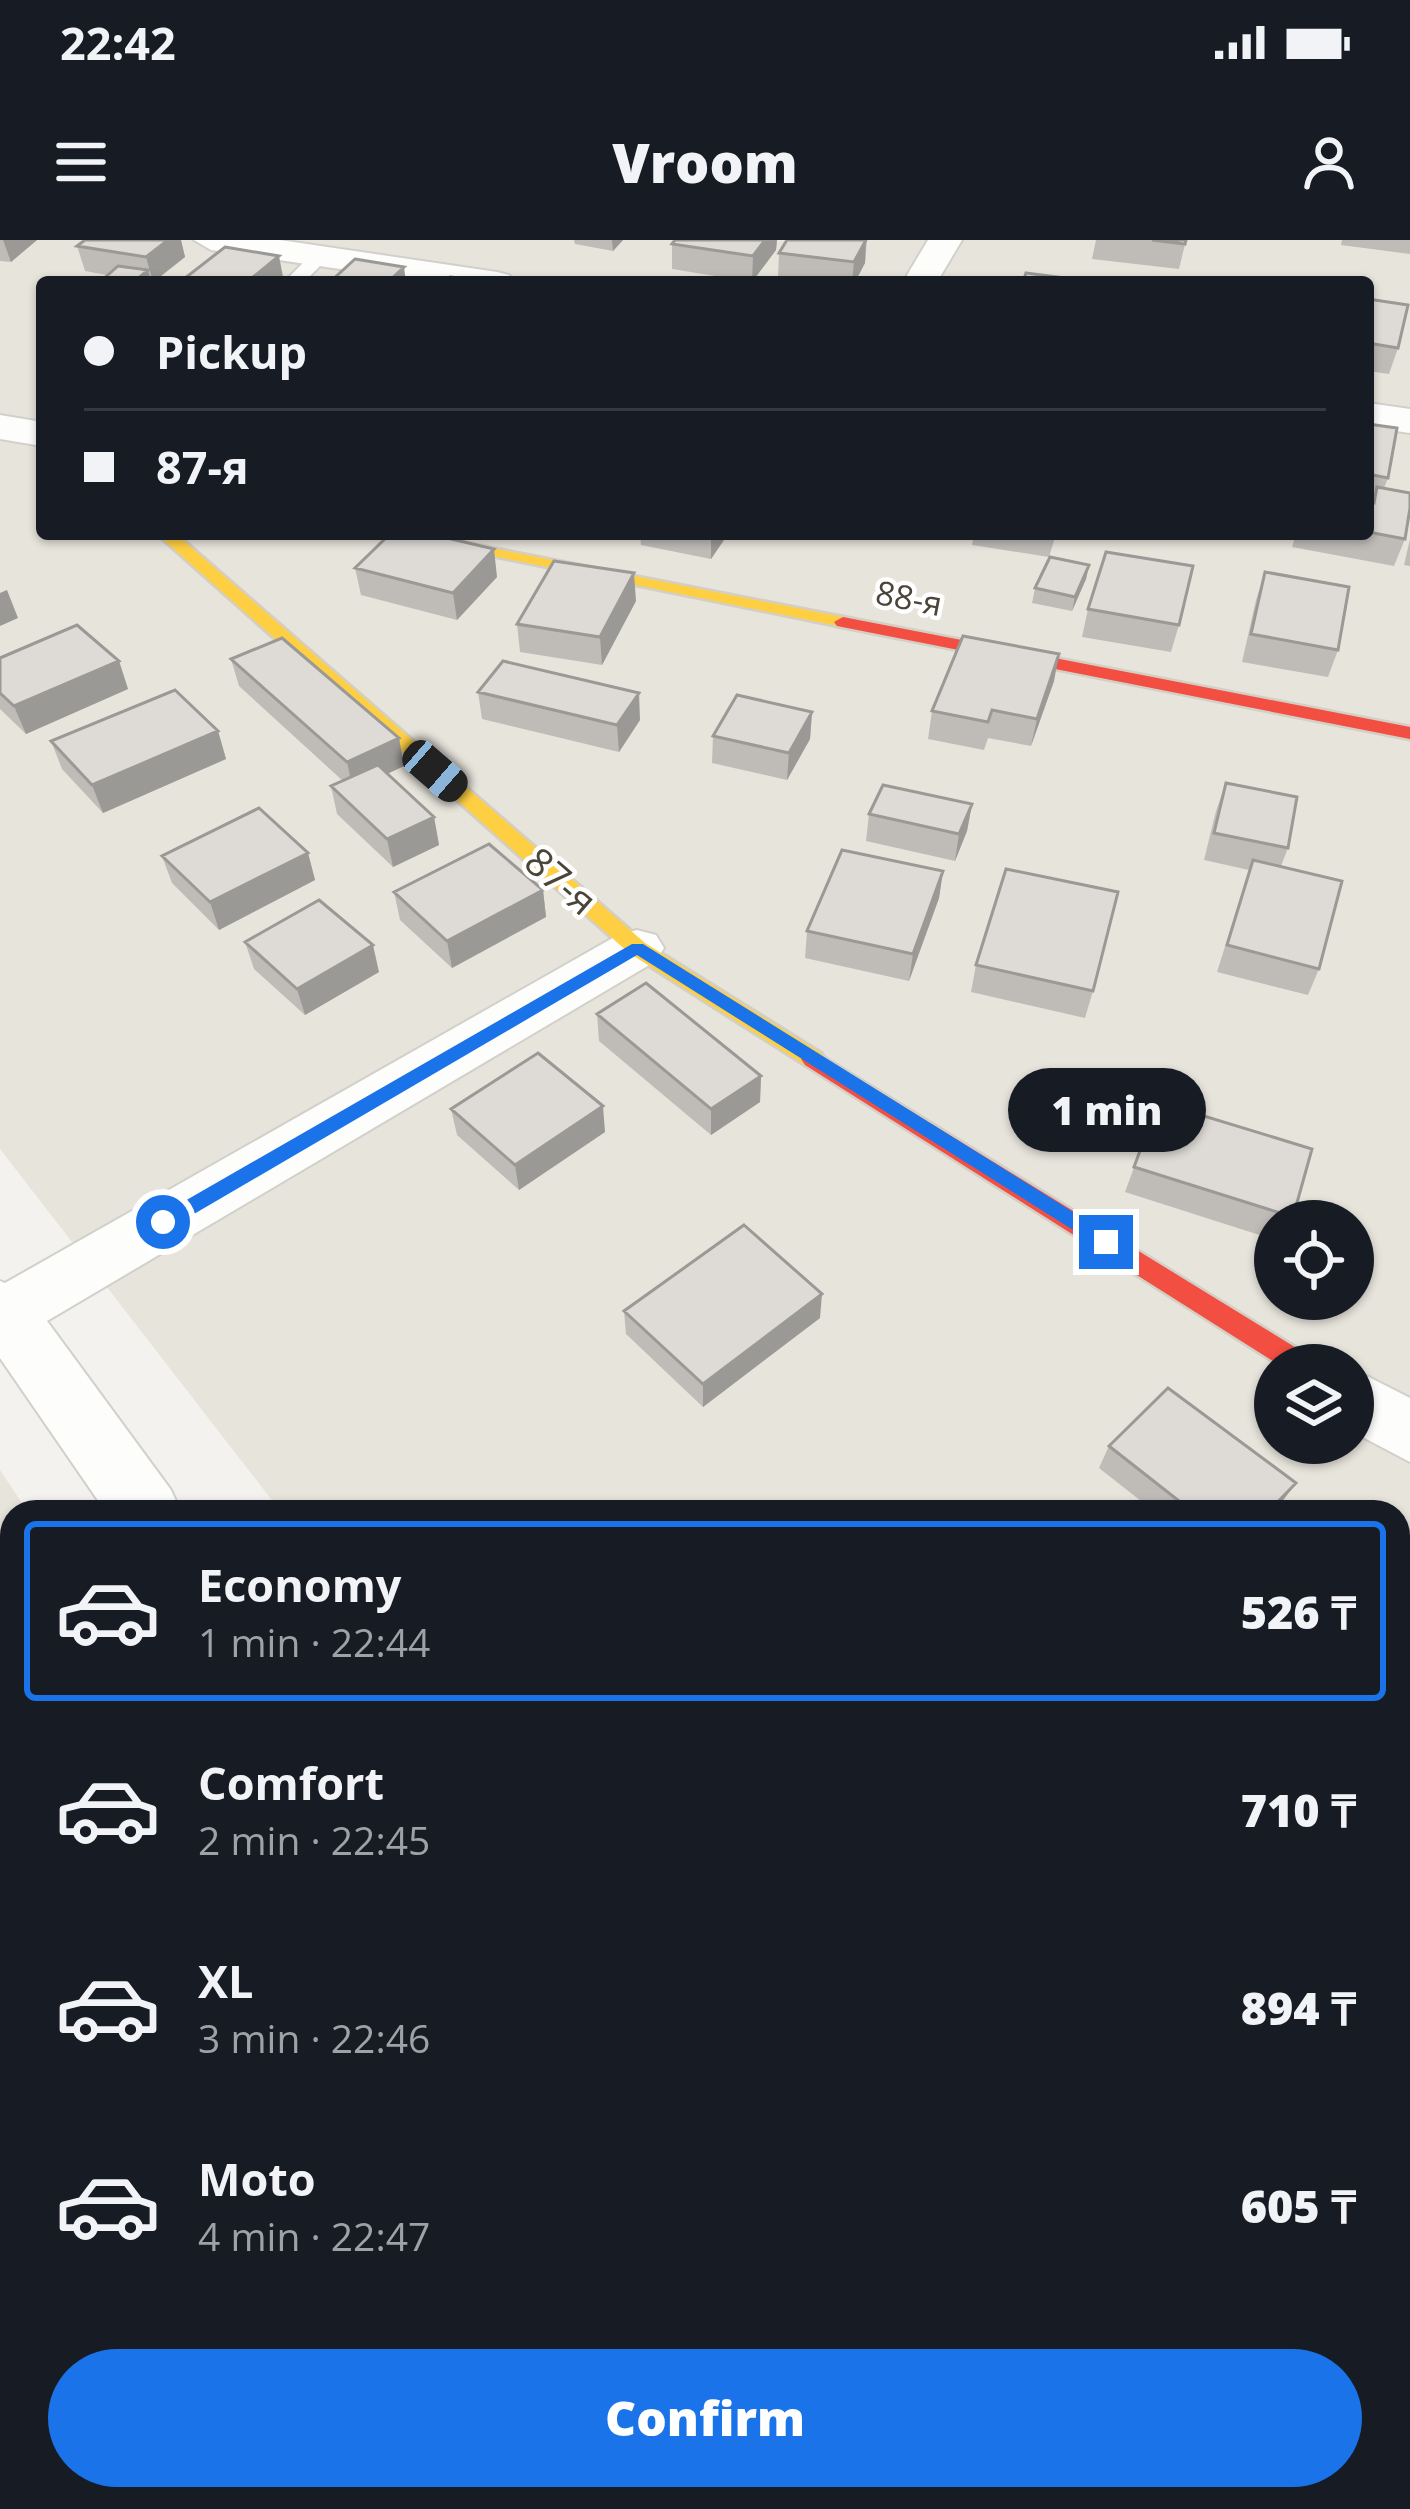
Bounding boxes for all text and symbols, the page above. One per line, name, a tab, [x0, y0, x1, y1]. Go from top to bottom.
text: 22:42	[60, 12, 176, 73]
text: Vroom	[612, 125, 798, 199]
icon: menu	[48, 129, 114, 195]
icon: person	[1296, 129, 1362, 195]
text: Pickup	[156, 321, 307, 382]
text: 87-я	[156, 436, 249, 497]
street label: 88-я	[872, 569, 946, 626]
car	[396, 734, 474, 808]
street label: 87-я	[515, 834, 609, 926]
callout: 1 min	[1007, 1068, 1205, 1152]
text: 1 min	[1052, 1083, 1162, 1136]
route start	[136, 1195, 190, 1249]
map controls	[1254, 1200, 1374, 1464]
button: locate	[1254, 1200, 1374, 1320]
route end	[1079, 1215, 1133, 1269]
button: layers	[1254, 1344, 1374, 1464]
text: Economy	[198, 1554, 401, 1615]
icon: car	[54, 1557, 162, 1665]
text: 526 ₸	[1241, 1581, 1356, 1642]
text: 1 min · 22:44	[198, 1615, 430, 1668]
text: Comfort	[198, 1752, 384, 1813]
icon: car	[54, 1755, 162, 1863]
text: 710 ₸	[1241, 1779, 1356, 1840]
text: 2 min · 22:45	[198, 1813, 430, 1866]
text: XL	[198, 1950, 253, 2011]
icon: car	[54, 1953, 162, 2061]
text: 894 ₸	[1241, 1977, 1356, 2038]
text: 3 min · 22:46	[198, 2011, 430, 2064]
text: Moto	[198, 2148, 316, 2209]
icon: car	[54, 2151, 162, 2259]
text: 605 ₸	[1241, 2175, 1356, 2236]
text: 4 min · 22:47	[198, 2209, 430, 2262]
button: Confirm	[48, 2349, 1362, 2487]

